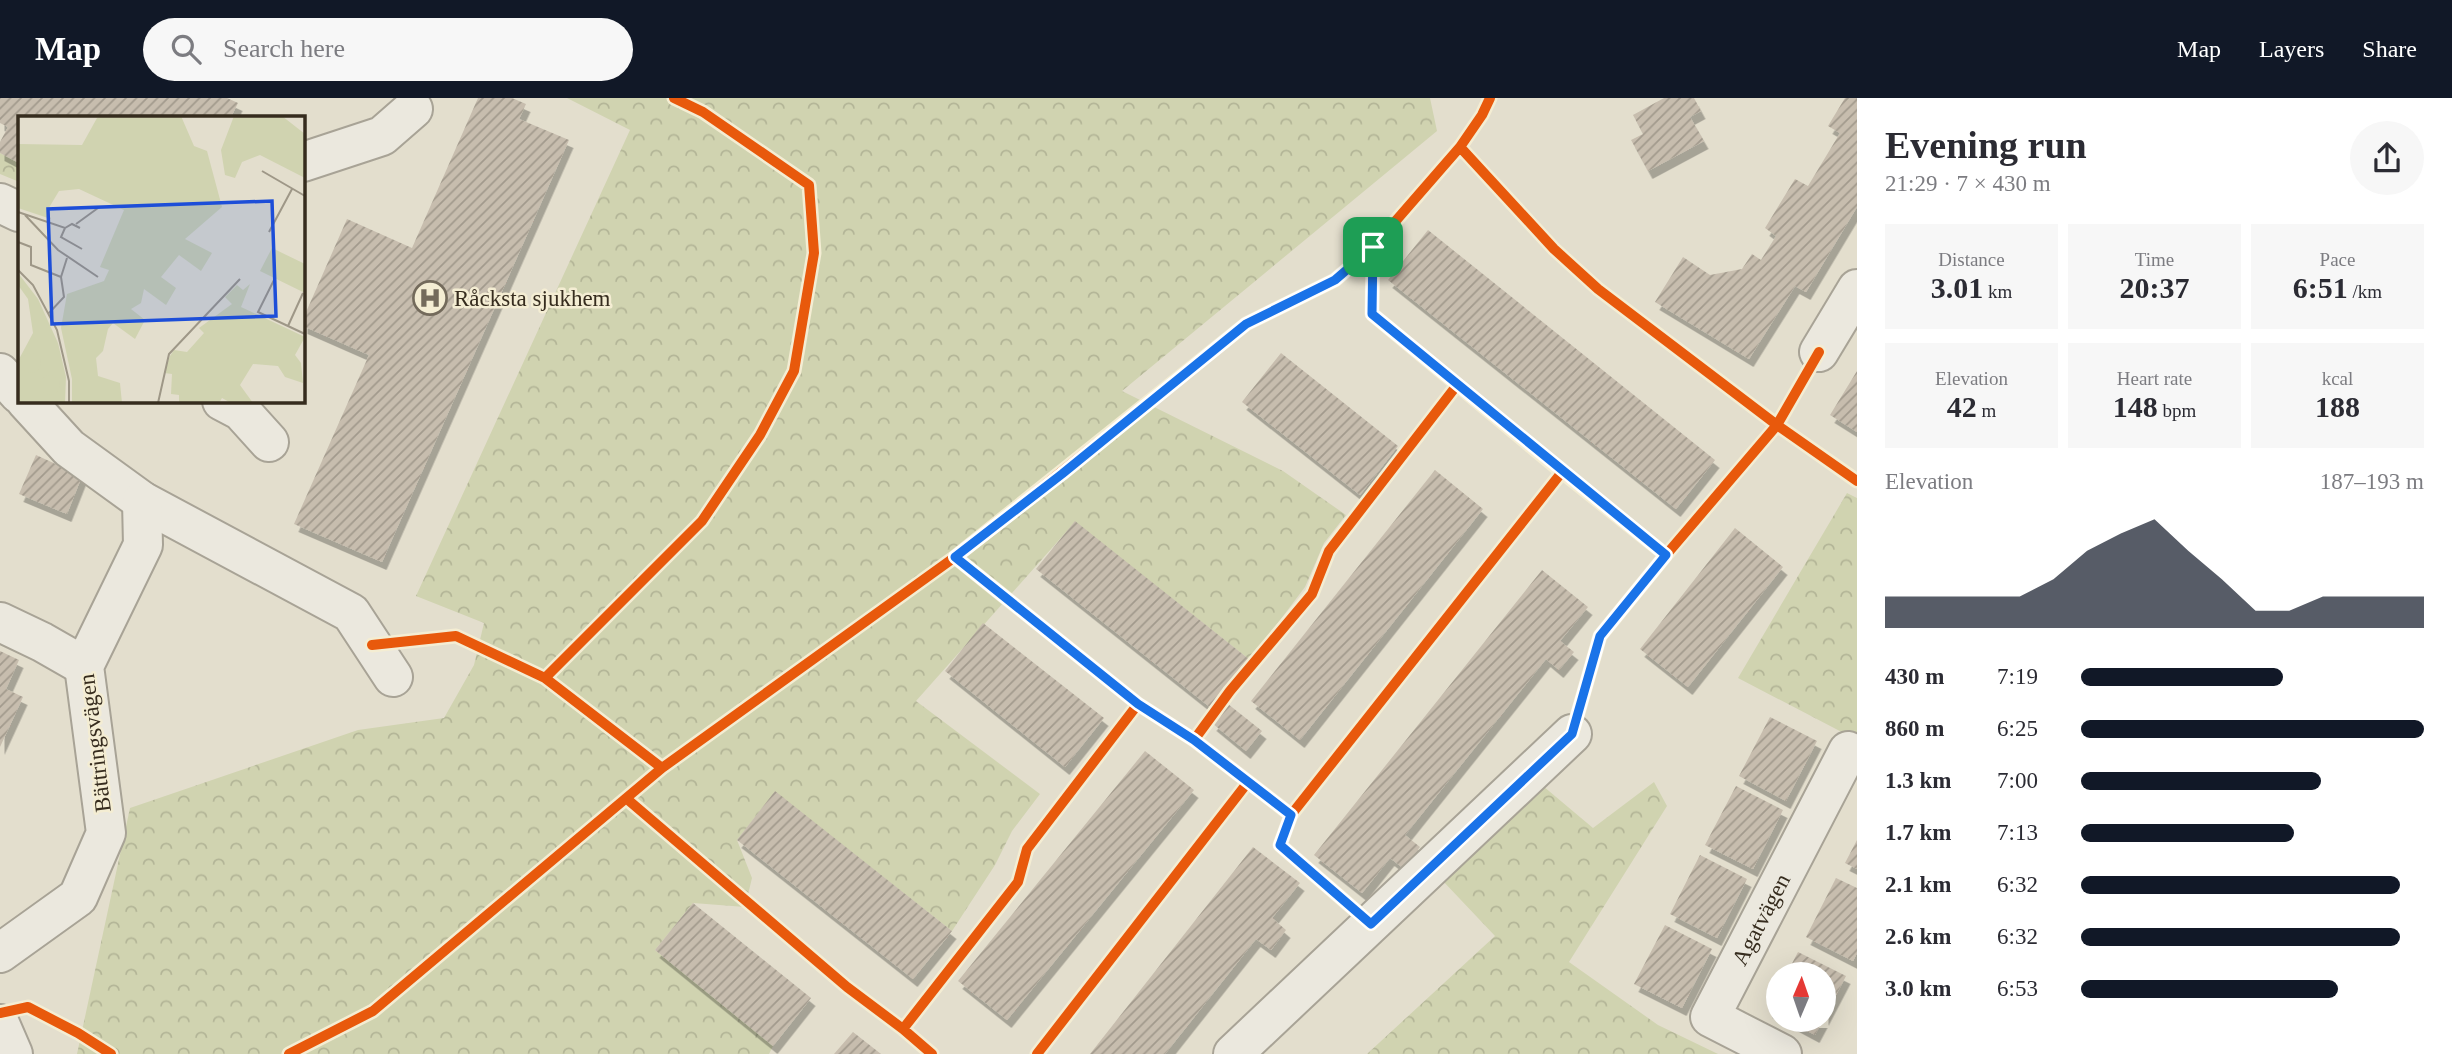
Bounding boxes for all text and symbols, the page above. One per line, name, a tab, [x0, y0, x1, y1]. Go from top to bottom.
search box	[143, 18, 633, 81]
icon: search	[167, 30, 205, 68]
text: Map	[35, 31, 101, 67]
text: Search here	[223, 34, 345, 63]
text: Map	[2177, 36, 2221, 62]
text: Layers	[2259, 36, 2324, 62]
text: Share	[2362, 36, 2417, 62]
inset map	[18, 116, 304, 402]
button: share	[2350, 121, 2424, 195]
text: Evening run	[1885, 124, 2087, 166]
text: 21:29 · 7 × 430 m	[1885, 171, 2051, 196]
pin	[1343, 217, 1403, 277]
icon: arrive	[1354, 228, 1392, 266]
text: Distance	[1938, 249, 2005, 270]
text: Time	[2135, 249, 2174, 270]
text: Pace	[2320, 249, 2355, 270]
text: 3.01	[1931, 271, 1983, 304]
text: 20:37	[2120, 271, 2190, 304]
text: 6:51	[2293, 271, 2348, 304]
hospital icon: Råcksta sjukhem	[411, 279, 449, 317]
text: km	[1983, 281, 2012, 302]
text: /km	[2348, 281, 2382, 302]
place label: Råcksta sjukhem	[454, 286, 611, 311]
text: Elevation	[1935, 368, 2008, 389]
text: Heart rate	[2117, 368, 2192, 389]
text: kcal	[2322, 368, 2353, 389]
text: 42	[1947, 390, 1977, 423]
text: 148	[2113, 390, 2158, 423]
text: 188	[2315, 390, 2360, 423]
text: m	[1977, 400, 1996, 421]
text: bpm	[2158, 400, 2196, 421]
text: Elevation	[1885, 469, 1973, 494]
text: 187–193 m	[2320, 469, 2424, 494]
text: 430 m	[1885, 664, 1944, 689]
text: 7:19	[1997, 664, 2038, 689]
street label: Bättringsvägen	[74, 672, 116, 814]
text: 860 m	[1885, 716, 1944, 741]
text: 6:25	[1997, 716, 2038, 741]
text: 1.3 km	[1885, 768, 1951, 793]
text: 7:00	[1997, 768, 2038, 793]
text: 1.7 km	[1885, 820, 1951, 845]
text: 7:13	[1997, 820, 2038, 845]
street label: Agatvägen	[1727, 869, 1795, 969]
text: 2.1 km	[1885, 872, 1951, 897]
text: 6:32	[1997, 872, 2038, 897]
text: 2.6 km	[1885, 924, 1951, 949]
text: 6:32	[1997, 924, 2038, 949]
north arrow	[1766, 962, 1836, 1032]
map controls	[1766, 962, 1836, 1032]
text: 3.0 km	[1885, 976, 1951, 1001]
text: 6:53	[1997, 976, 2038, 1001]

